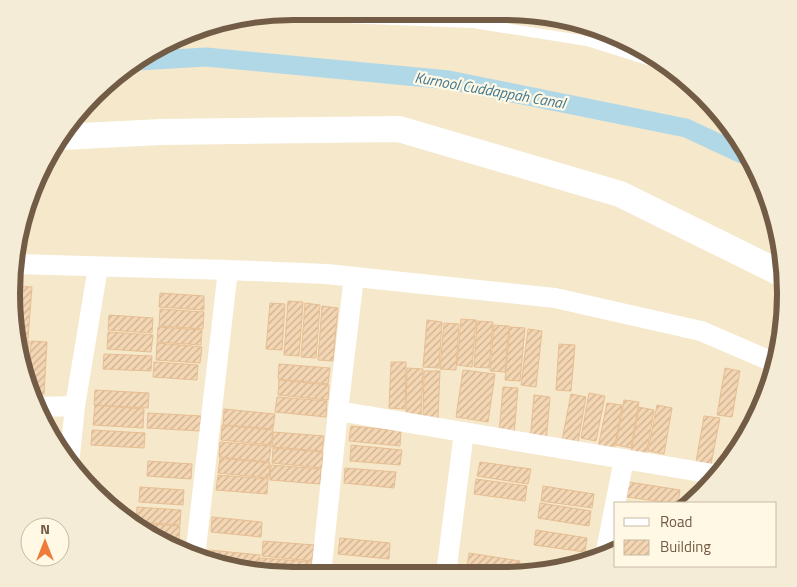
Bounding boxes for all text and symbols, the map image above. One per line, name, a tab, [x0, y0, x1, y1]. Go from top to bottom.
water label: Kurnool Cuddappah Canal	[413, 65, 569, 115]
legend	[614, 502, 777, 567]
text: Road	[660, 510, 692, 533]
north arrow	[20, 517, 70, 567]
text: N	[40, 518, 50, 539]
text: Building	[660, 535, 711, 558]

